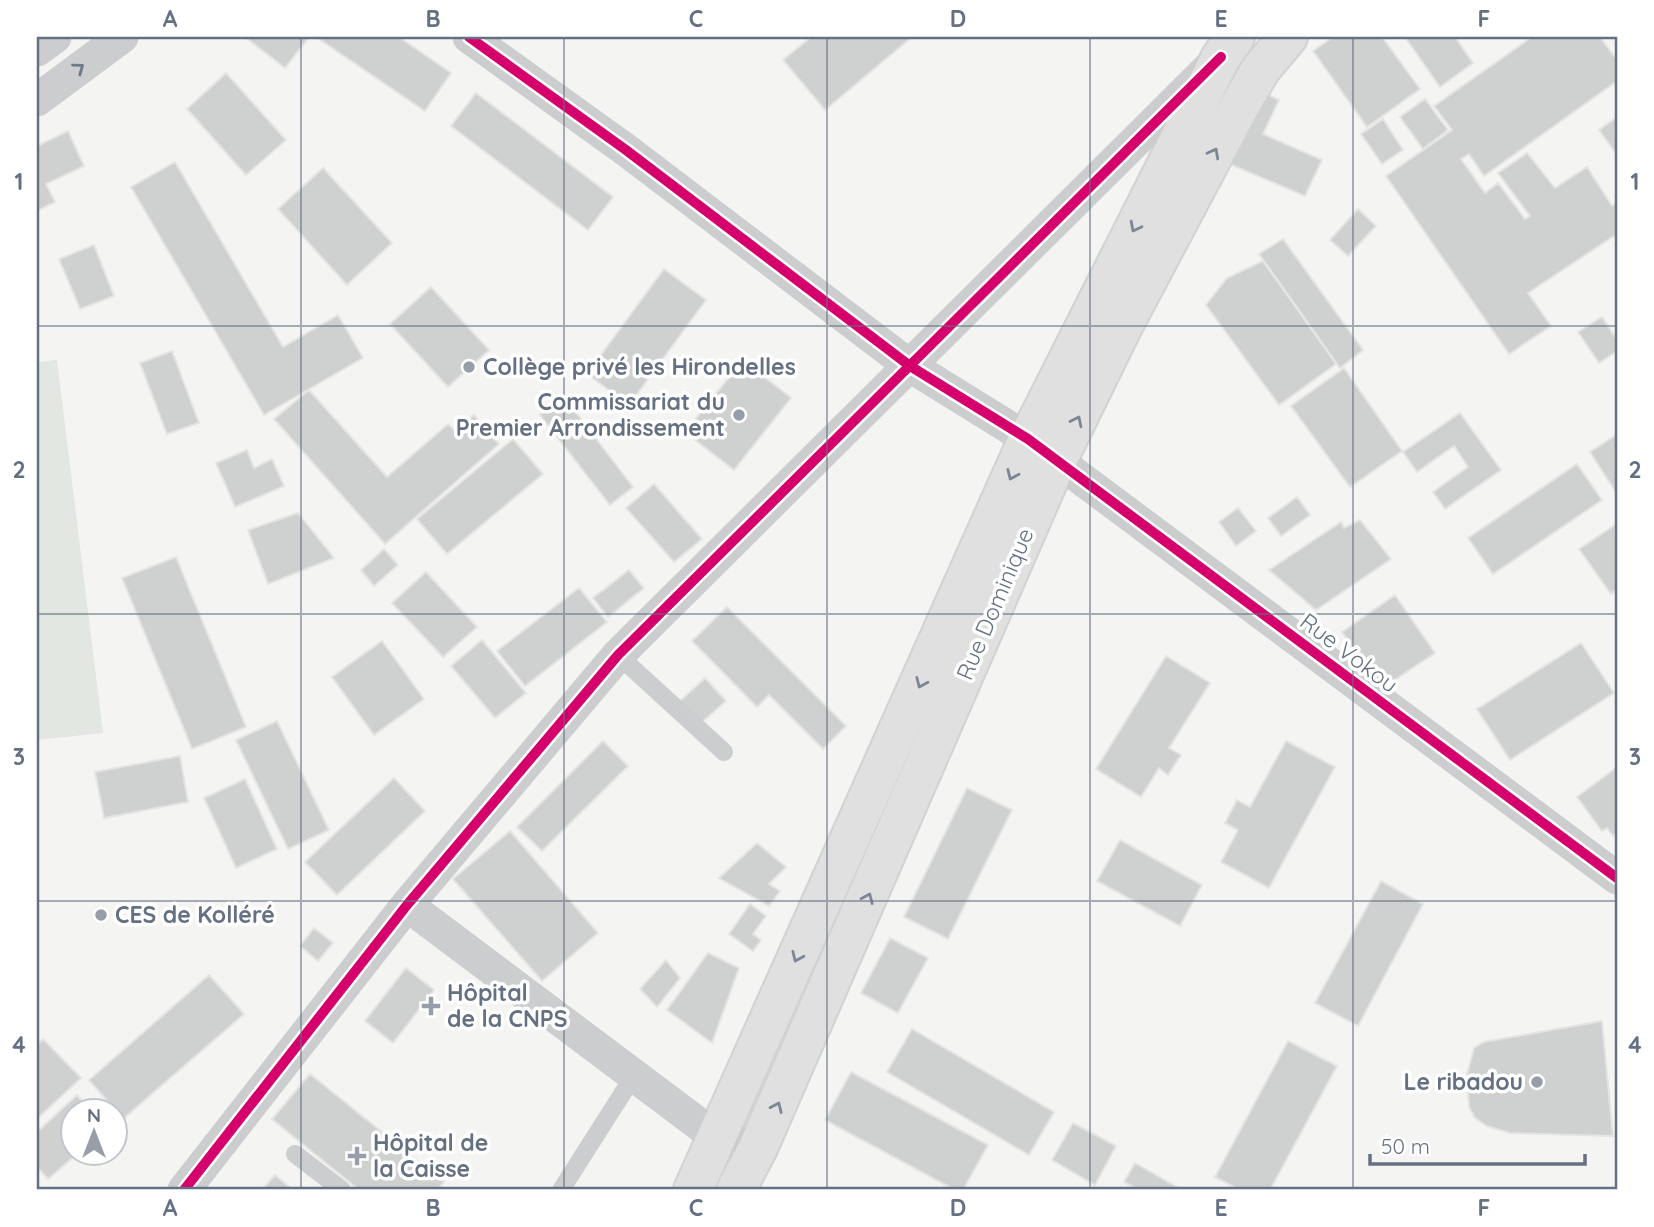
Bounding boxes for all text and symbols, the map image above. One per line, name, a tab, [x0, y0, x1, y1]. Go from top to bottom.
text: A	[163, 4, 178, 33]
text: B	[425, 4, 441, 33]
text: C	[689, 4, 703, 33]
text: D	[950, 4, 966, 33]
text: E	[1214, 4, 1228, 33]
text: F	[1478, 4, 1490, 33]
one-way arrow	[71, 64, 84, 76]
one-way arrow	[1206, 148, 1219, 160]
text: 1	[15, 167, 23, 196]
text: 1	[1631, 167, 1639, 196]
one-way arrow	[1129, 220, 1143, 232]
place label: Collège privé les Hirondelles	[483, 352, 796, 381]
marker: Collège privé les Hirondelles	[461, 359, 477, 375]
place label: Commissariat du Premier Arrondissement	[456, 387, 725, 442]
marker: Commissariat du Premier Arrondissement	[731, 407, 747, 423]
one-way arrow	[1068, 415, 1082, 428]
text: 2	[12, 455, 26, 484]
text: 2	[1628, 455, 1642, 484]
one-way arrow	[1006, 468, 1020, 480]
street label: Rue Dominique	[949, 523, 1040, 684]
street label: Rue Vokou	[1295, 606, 1404, 699]
one-way arrow	[915, 676, 929, 688]
text: 3	[13, 742, 25, 771]
text: 3	[1629, 742, 1641, 771]
one-way arrow	[859, 893, 873, 905]
place label: CES de Kolléré	[115, 900, 275, 929]
marker: CES de Kolléré	[93, 907, 109, 923]
one-way arrow	[791, 950, 805, 963]
place label: Hôpital de la CNPS	[447, 978, 567, 1033]
marker: Hôpital de la CNPS	[421, 996, 441, 1016]
text: 4	[12, 1030, 26, 1059]
text: 4	[1628, 1030, 1642, 1059]
place label: Le ribadou	[1403, 1067, 1523, 1096]
marker: Le ribadou	[1529, 1074, 1545, 1090]
north arrow	[60, 1098, 130, 1168]
one-way arrow	[768, 1102, 782, 1114]
text: N	[87, 1103, 101, 1127]
scale bar	[1370, 1122, 1586, 1166]
place label: Hôpital de la Caisse	[373, 1128, 488, 1183]
text: 50 m	[1381, 1133, 1430, 1159]
marker: Hôpital de la Caisse	[347, 1146, 367, 1166]
text: A	[163, 1193, 178, 1222]
text: B	[425, 1193, 441, 1222]
text: C	[689, 1193, 703, 1222]
text: D	[950, 1193, 966, 1222]
text: E	[1214, 1193, 1228, 1222]
text: F	[1478, 1193, 1490, 1222]

